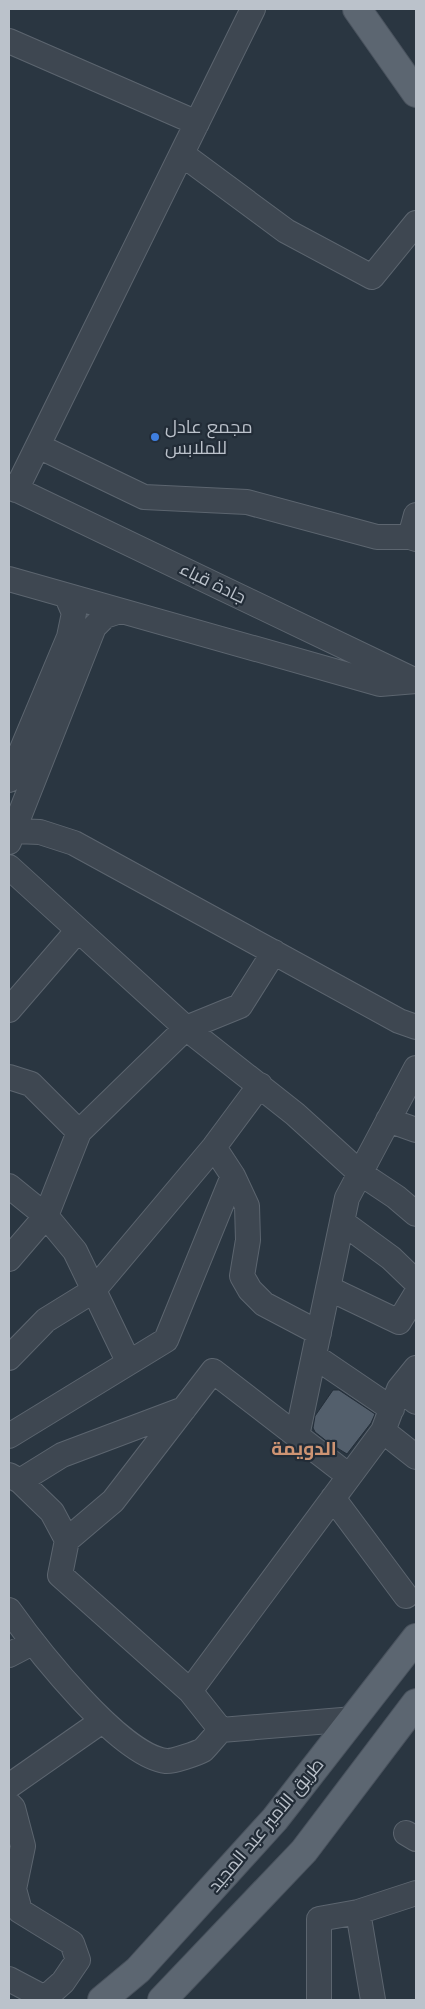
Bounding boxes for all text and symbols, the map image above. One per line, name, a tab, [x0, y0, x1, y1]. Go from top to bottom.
place label: مجمع عادل للملابس	[165, 417, 253, 459]
marker: مجمع عادل للملابس	[149, 431, 161, 443]
street label: جادة قباء	[177, 558, 249, 608]
district label: الدويمة	[271, 1438, 337, 1460]
street label: طريق الأمير عبد المجيد	[204, 1754, 329, 1897]

